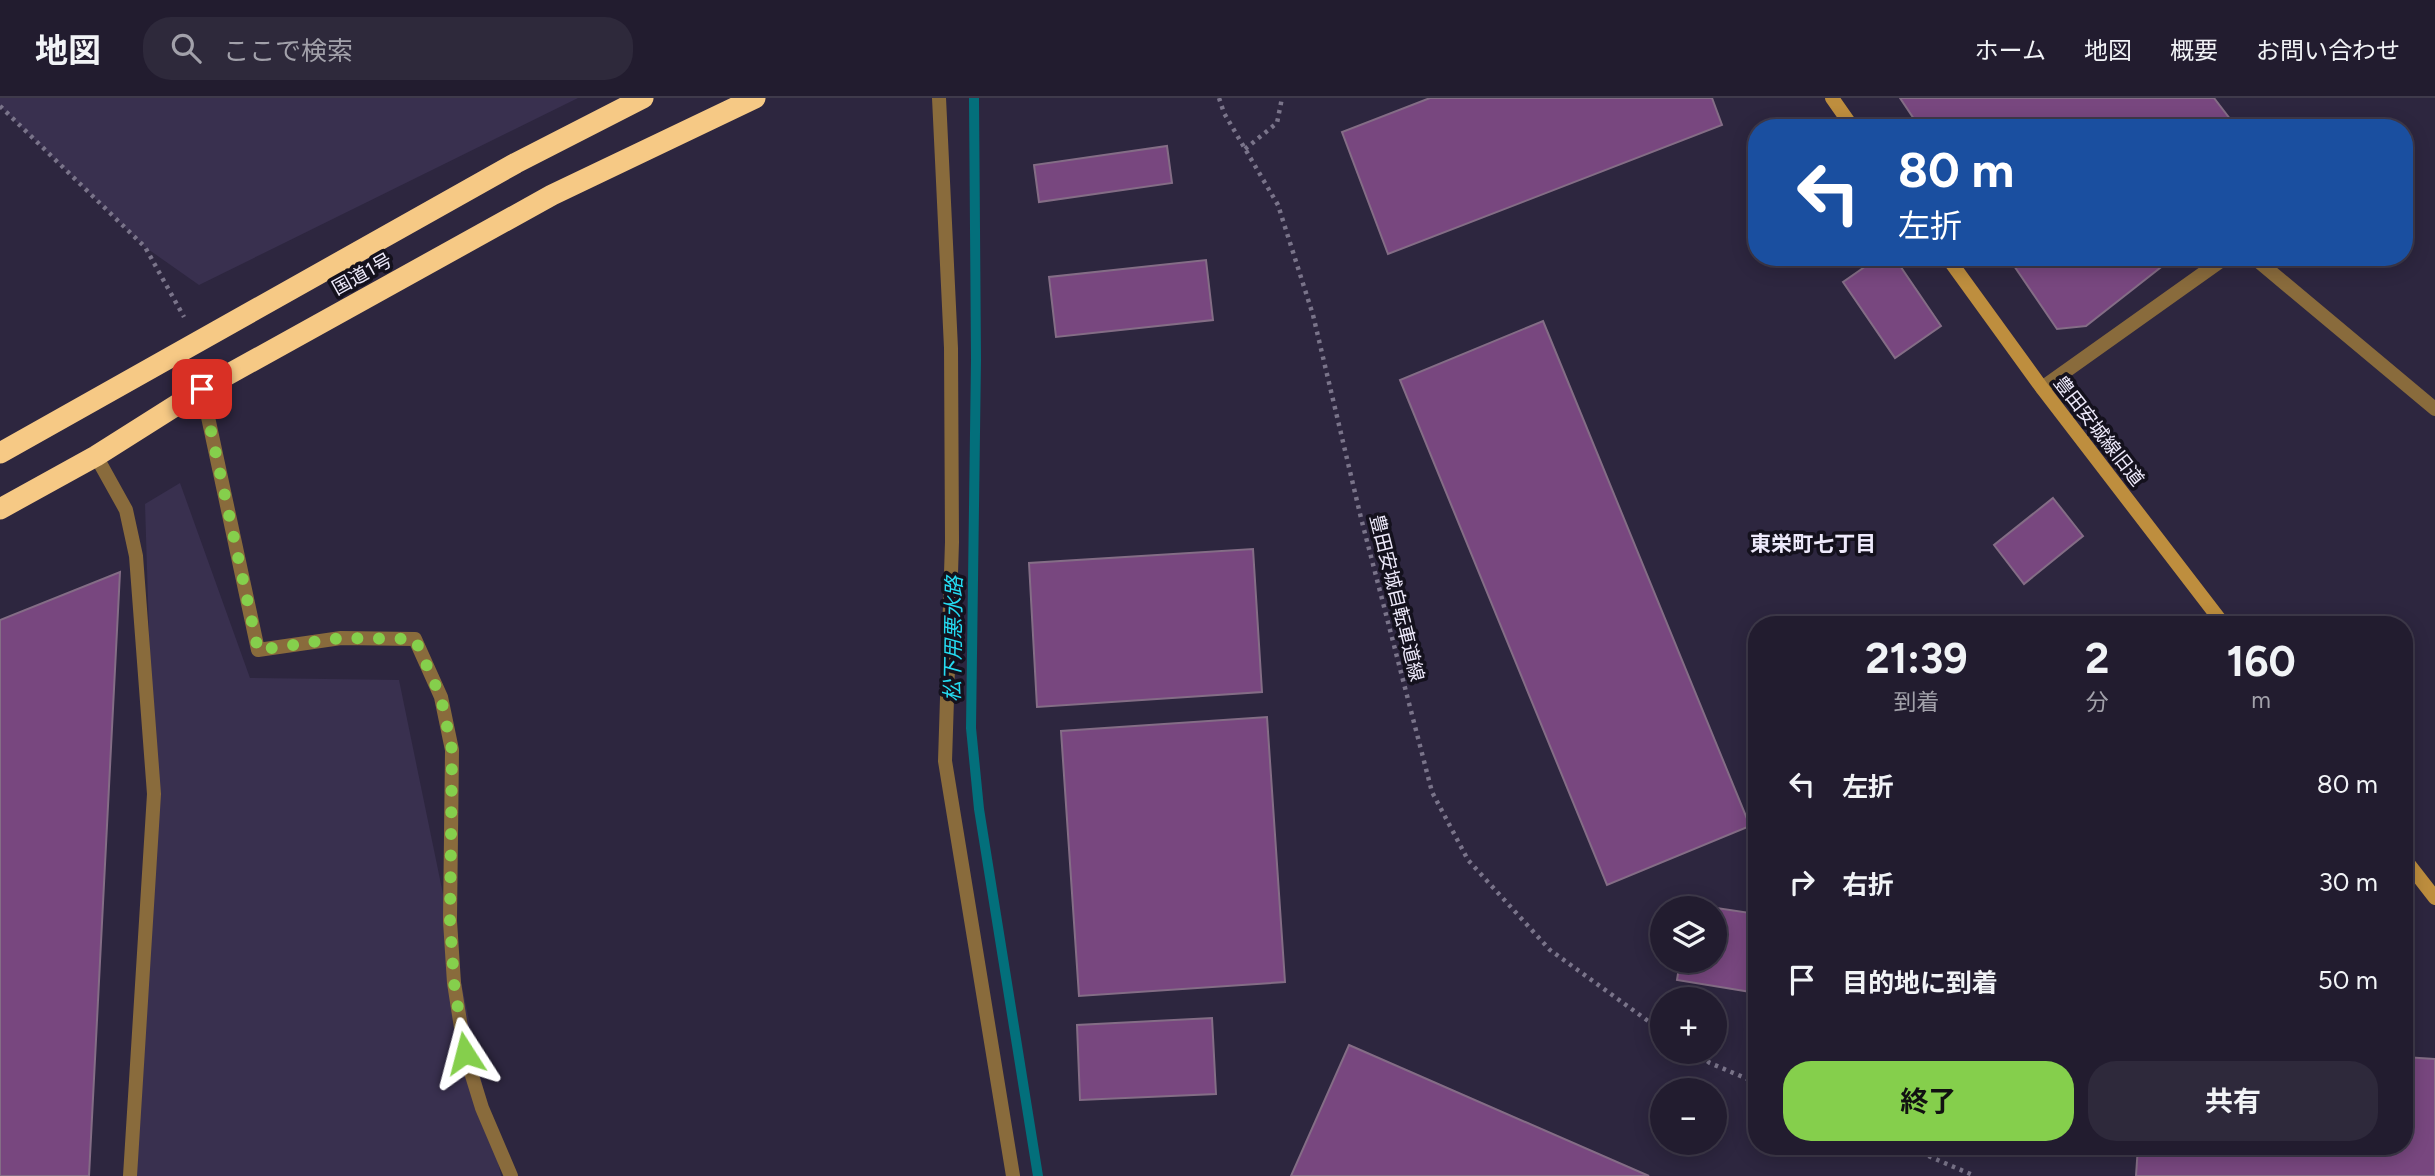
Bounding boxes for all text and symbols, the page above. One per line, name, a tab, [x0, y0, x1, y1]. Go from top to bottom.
search box	[143, 17, 633, 80]
icon: search	[167, 29, 205, 67]
text: 地図	[35, 31, 101, 70]
text: ここで検索	[223, 35, 353, 67]
text: ホーム	[1975, 36, 2046, 65]
text: 地図	[2084, 36, 2132, 65]
text: 概要	[2170, 36, 2218, 65]
text: お問い合わせ	[2256, 36, 2400, 65]
text: 80 m	[1898, 140, 2014, 199]
icon: left	[1783, 147, 1874, 238]
text: 左折	[1898, 207, 1962, 245]
street label: 国道1号	[328, 248, 396, 300]
pin	[172, 359, 232, 419]
icon: arrive	[183, 370, 221, 408]
street label: 豊田安城線旧道	[2049, 372, 2149, 490]
street label: 豊田安城自転車道線	[1365, 512, 1429, 684]
district label: 東栄町七丁目	[1750, 531, 1876, 556]
water label: 松下用悪水路	[939, 574, 967, 702]
text: 21:39	[1865, 633, 1968, 684]
text: 2	[2085, 633, 2109, 684]
text: 160	[2226, 636, 2296, 687]
text: m	[2251, 686, 2271, 714]
text: 到着	[1893, 688, 1939, 716]
text: 分	[2086, 688, 2109, 716]
icon: left	[1783, 765, 1821, 803]
text: 80 m	[2317, 768, 2378, 800]
text: 左折	[1842, 771, 1894, 803]
icon: right	[1783, 863, 1821, 901]
text: 30 m	[2319, 866, 2378, 898]
text: 右折	[1842, 869, 1894, 901]
map controls	[1650, 896, 1727, 1155]
button: layers	[1650, 896, 1727, 973]
icon: arrive	[1783, 961, 1821, 999]
text: 50 m	[2318, 964, 2378, 996]
text: 目的地に到着	[1842, 967, 1998, 999]
button: +	[1650, 987, 1727, 1064]
position arrow	[428, 1016, 502, 1090]
button: 終了	[1783, 1061, 2074, 1141]
button: 共有	[2088, 1061, 2378, 1141]
button: −	[1650, 1078, 1727, 1155]

